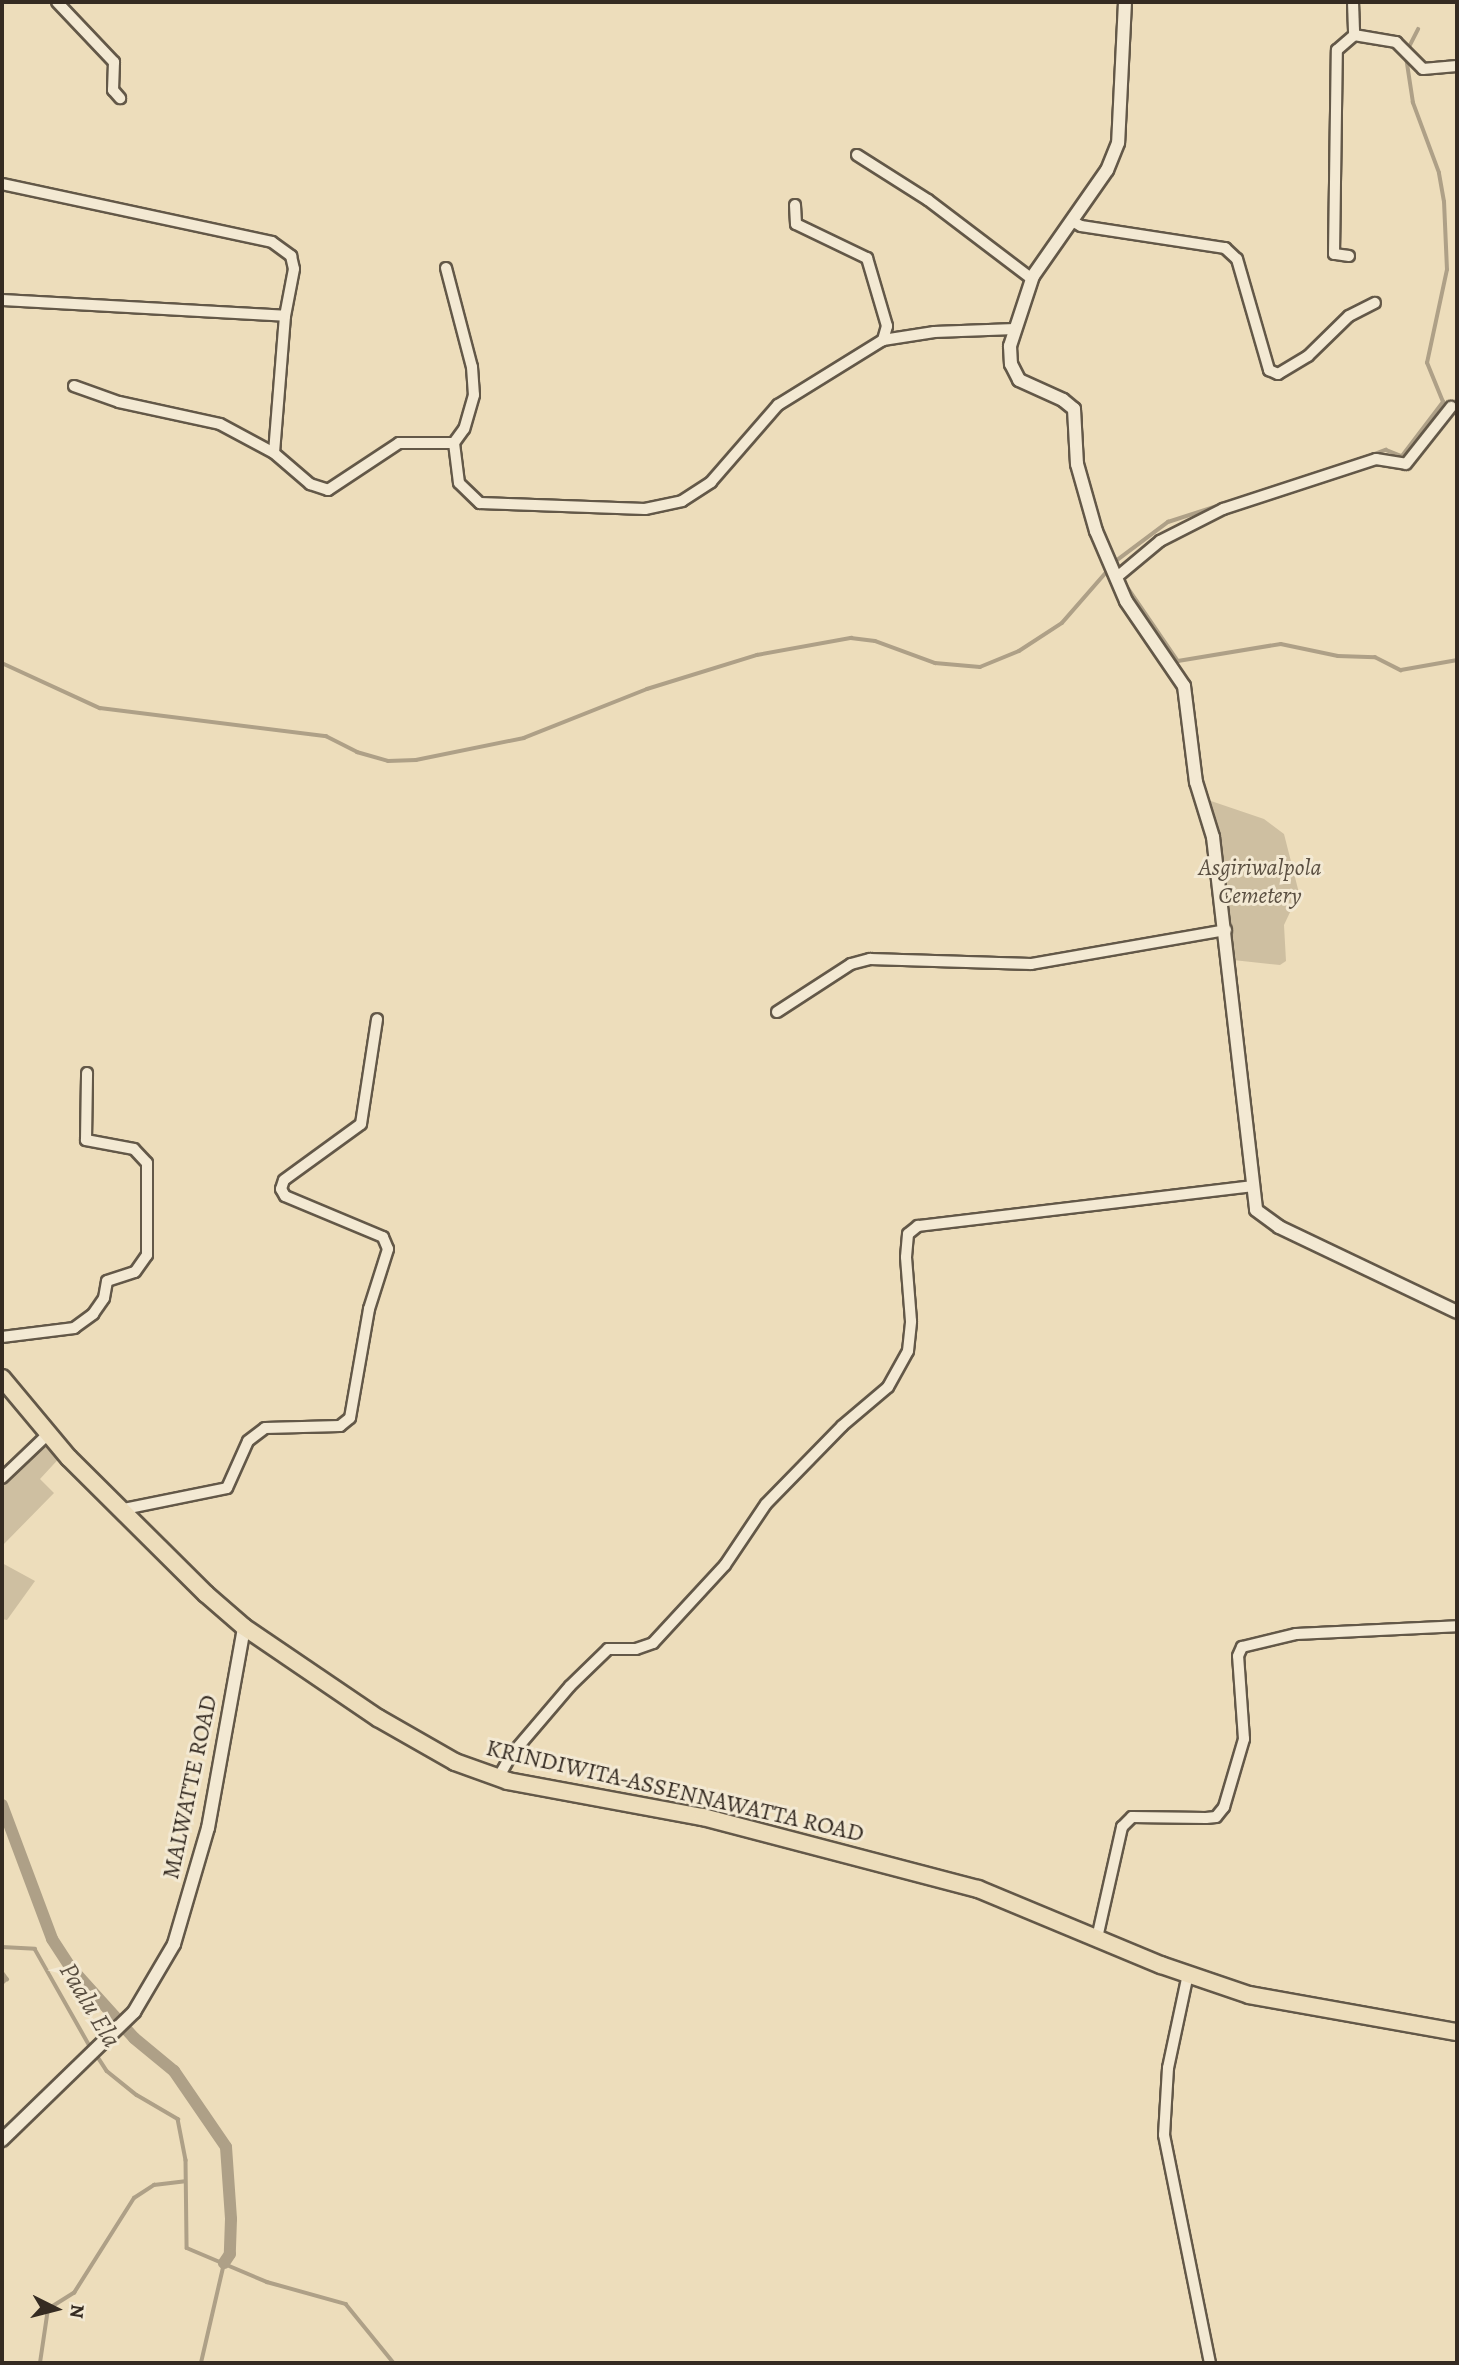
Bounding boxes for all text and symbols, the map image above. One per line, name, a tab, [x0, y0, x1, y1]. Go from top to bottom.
park label: Asgiriwalpola Cemetery	[1198, 854, 1322, 910]
street label: MALWATTE ROAD	[156, 1692, 224, 1882]
street label: KRINDIWITA-ASSENNAWATTA ROAD	[483, 1733, 867, 1849]
water label: Paalu Ela	[53, 1957, 127, 2053]
north arrow	[21, 2274, 91, 2344]
text: N	[63, 2303, 91, 2319]

